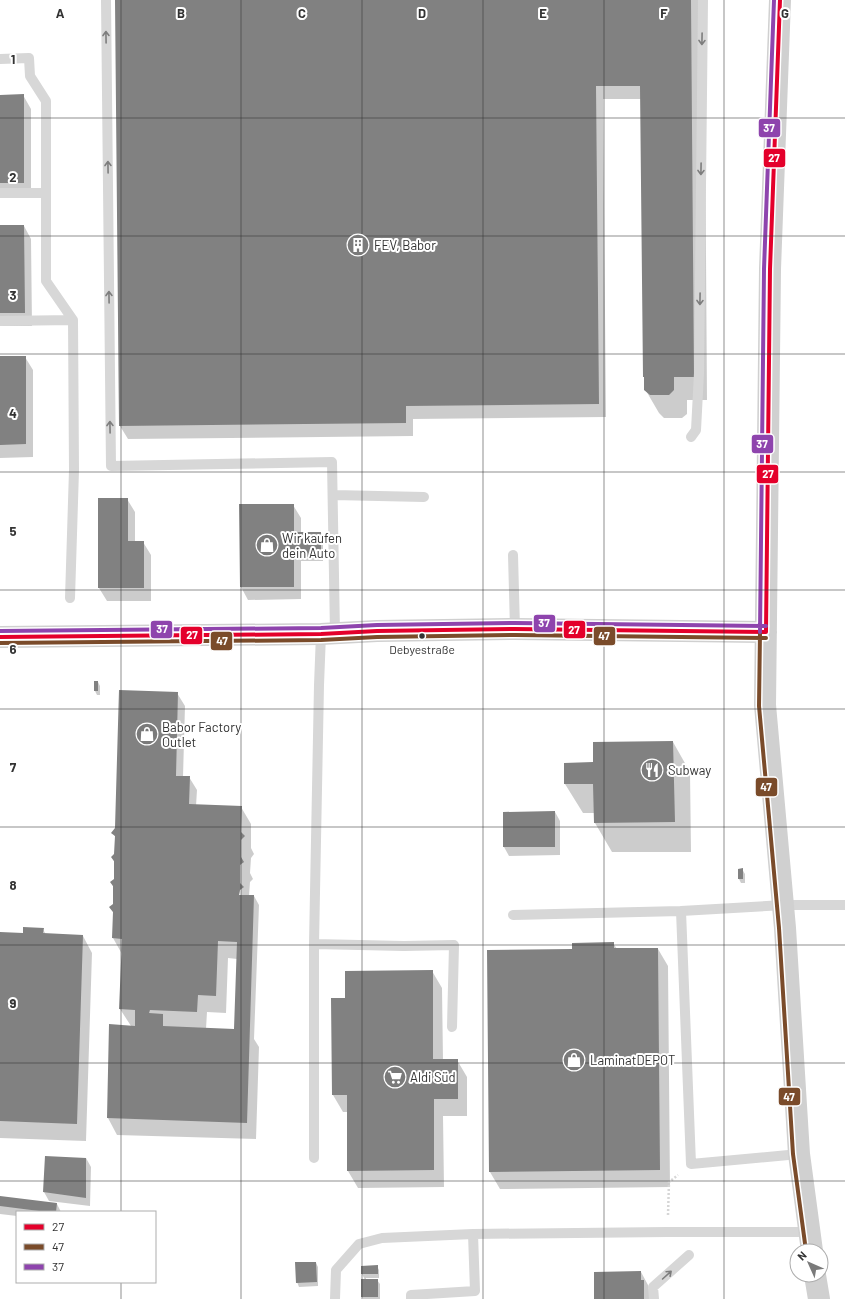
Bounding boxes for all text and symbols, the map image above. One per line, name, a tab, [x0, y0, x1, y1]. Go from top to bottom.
text: A	[56, 5, 65, 21]
text: B	[177, 5, 185, 21]
text: C	[298, 5, 306, 21]
text: D	[418, 5, 426, 21]
text: E	[539, 5, 547, 21]
text: F	[660, 5, 668, 21]
text: G	[781, 5, 789, 21]
one-way arrow	[103, 31, 110, 44]
one-way arrow	[698, 32, 706, 45]
text: 1	[11, 51, 15, 67]
line badge: 37	[758, 118, 781, 138]
text: 37	[763, 121, 775, 134]
line badge: 27	[763, 148, 786, 168]
text: 27	[768, 151, 780, 164]
one-way arrow	[104, 161, 112, 174]
one-way arrow	[697, 162, 705, 175]
text: 2	[9, 169, 17, 185]
building icon: FEV, Babor	[345, 232, 371, 258]
place label: FEV, Babor	[374, 237, 436, 253]
text: 3	[9, 287, 17, 303]
one-way arrow	[105, 291, 113, 304]
one-way arrow	[696, 292, 704, 305]
text: 4	[9, 405, 17, 421]
one-way arrow	[106, 421, 114, 434]
line badge: 37	[751, 434, 774, 454]
text: 37	[756, 437, 768, 450]
line badge: 27	[756, 464, 779, 484]
text: 27	[762, 467, 774, 480]
text: 5	[9, 523, 17, 539]
place label: Wir kaufen dein Auto	[282, 530, 342, 561]
shop icon: Wir kaufen dein Auto	[254, 532, 280, 558]
line badge: 37	[533, 614, 556, 633]
text: 37	[538, 616, 550, 629]
line badge: 37	[150, 620, 173, 639]
line badge: 27	[563, 620, 586, 639]
text: 37	[156, 622, 168, 635]
text: 27	[568, 623, 580, 636]
line badge: 27	[180, 626, 203, 645]
line badge: 47	[593, 626, 616, 646]
text: 27	[186, 628, 198, 641]
text: 47	[598, 629, 610, 642]
line badge: 47	[210, 631, 233, 651]
marker: Debyestraße	[417, 631, 427, 641]
text: 47	[216, 634, 228, 647]
text: 6	[10, 641, 17, 657]
place label: Debyestraße	[389, 642, 455, 656]
place label: Babor Factory Outlet	[162, 719, 241, 750]
shop icon: Babor Factory Outlet	[134, 721, 160, 747]
restaurant icon: Subway	[639, 757, 665, 783]
text: 7	[10, 759, 17, 775]
place label: Subway	[668, 762, 711, 778]
line badge: 47	[755, 777, 778, 797]
text: 47	[760, 780, 772, 793]
text: 8	[9, 877, 17, 893]
text: 9	[10, 995, 17, 1011]
shop icon: LaminatDEPOT	[561, 1047, 587, 1073]
place label: LaminatDEPOT	[590, 1052, 675, 1068]
supermarket icon: Aldi Süd	[382, 1064, 408, 1090]
place label: Aldi Süd	[410, 1069, 456, 1085]
line badge: 47	[778, 1087, 801, 1106]
text: 47	[783, 1090, 795, 1103]
legend	[16, 1211, 156, 1283]
text: 27	[52, 1219, 64, 1233]
text: 47	[52, 1239, 64, 1253]
north arrow	[789, 1243, 829, 1283]
text: N	[794, 1248, 809, 1263]
text: 37	[52, 1259, 64, 1273]
one-way arrow	[661, 1271, 671, 1280]

